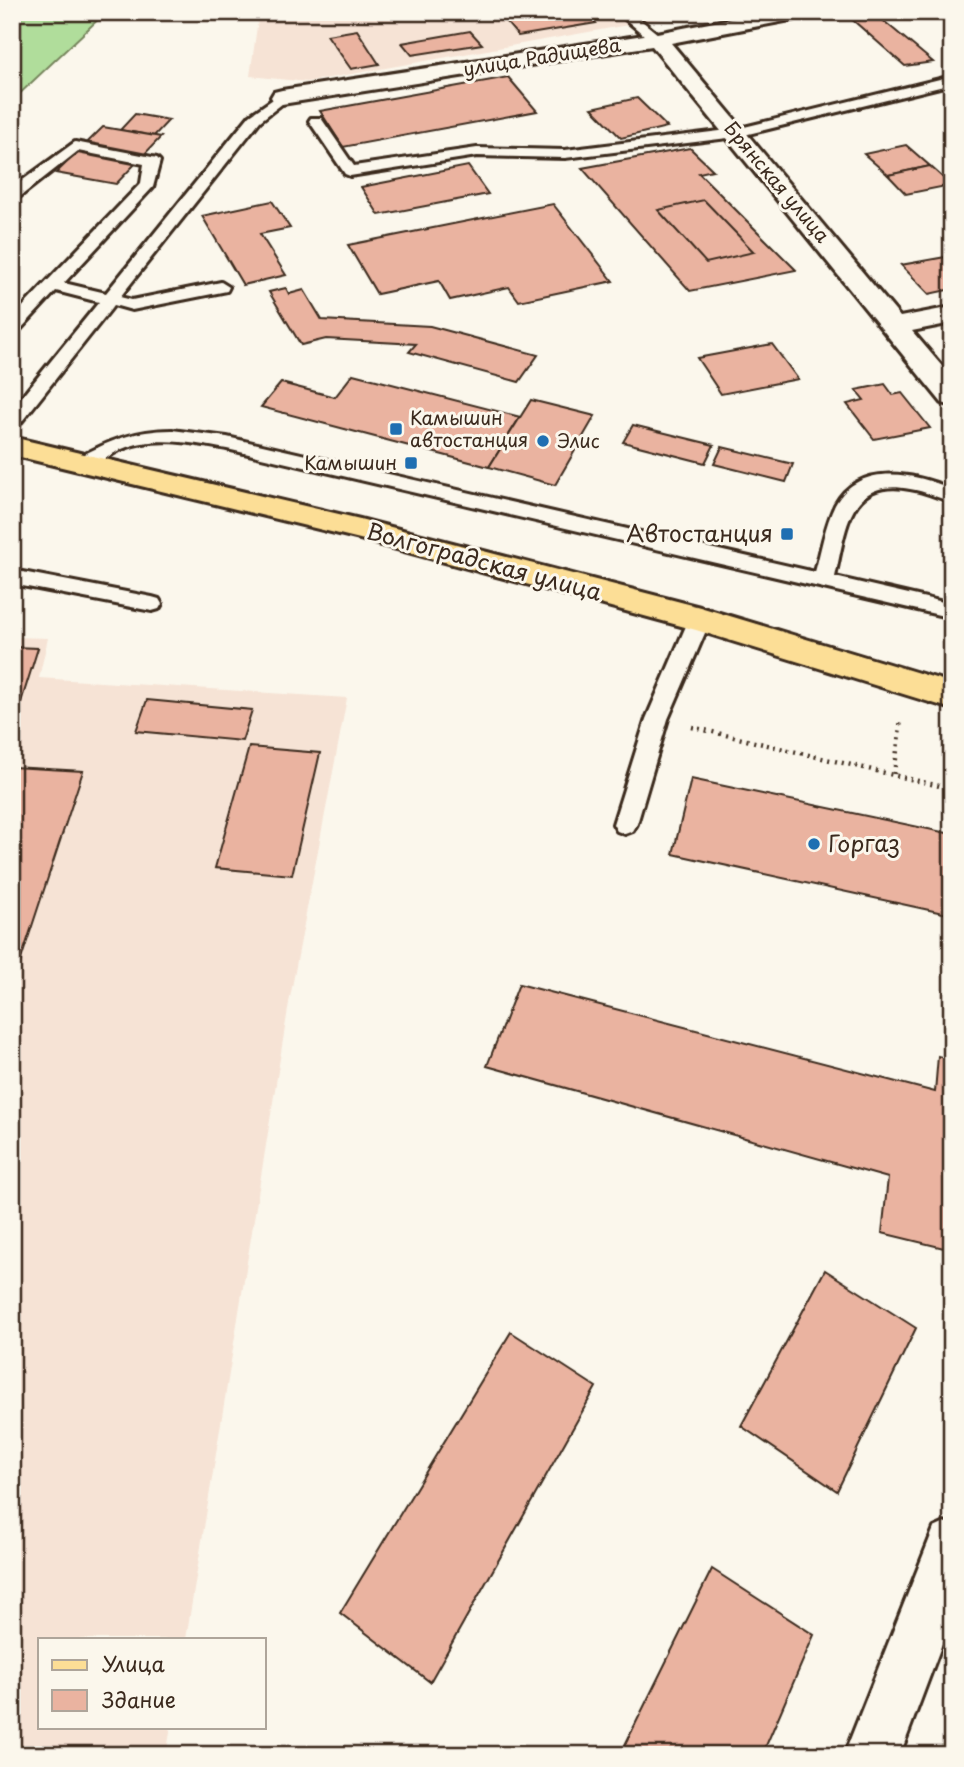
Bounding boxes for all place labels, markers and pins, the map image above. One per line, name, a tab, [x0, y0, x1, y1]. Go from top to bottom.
place label: Камышин автостанция	[410, 403, 528, 453]
marker: Камышин автостанция	[388, 421, 404, 437]
place label: Элис	[557, 426, 600, 454]
marker: Элис	[535, 433, 551, 449]
place label: Камышин	[304, 448, 397, 476]
marker: Камышин	[403, 455, 419, 471]
place label: Автостанция	[626, 515, 773, 550]
marker: Автостанция	[779, 526, 795, 542]
place label: Горгаз	[828, 825, 900, 860]
marker: Горгаз	[806, 836, 822, 852]

